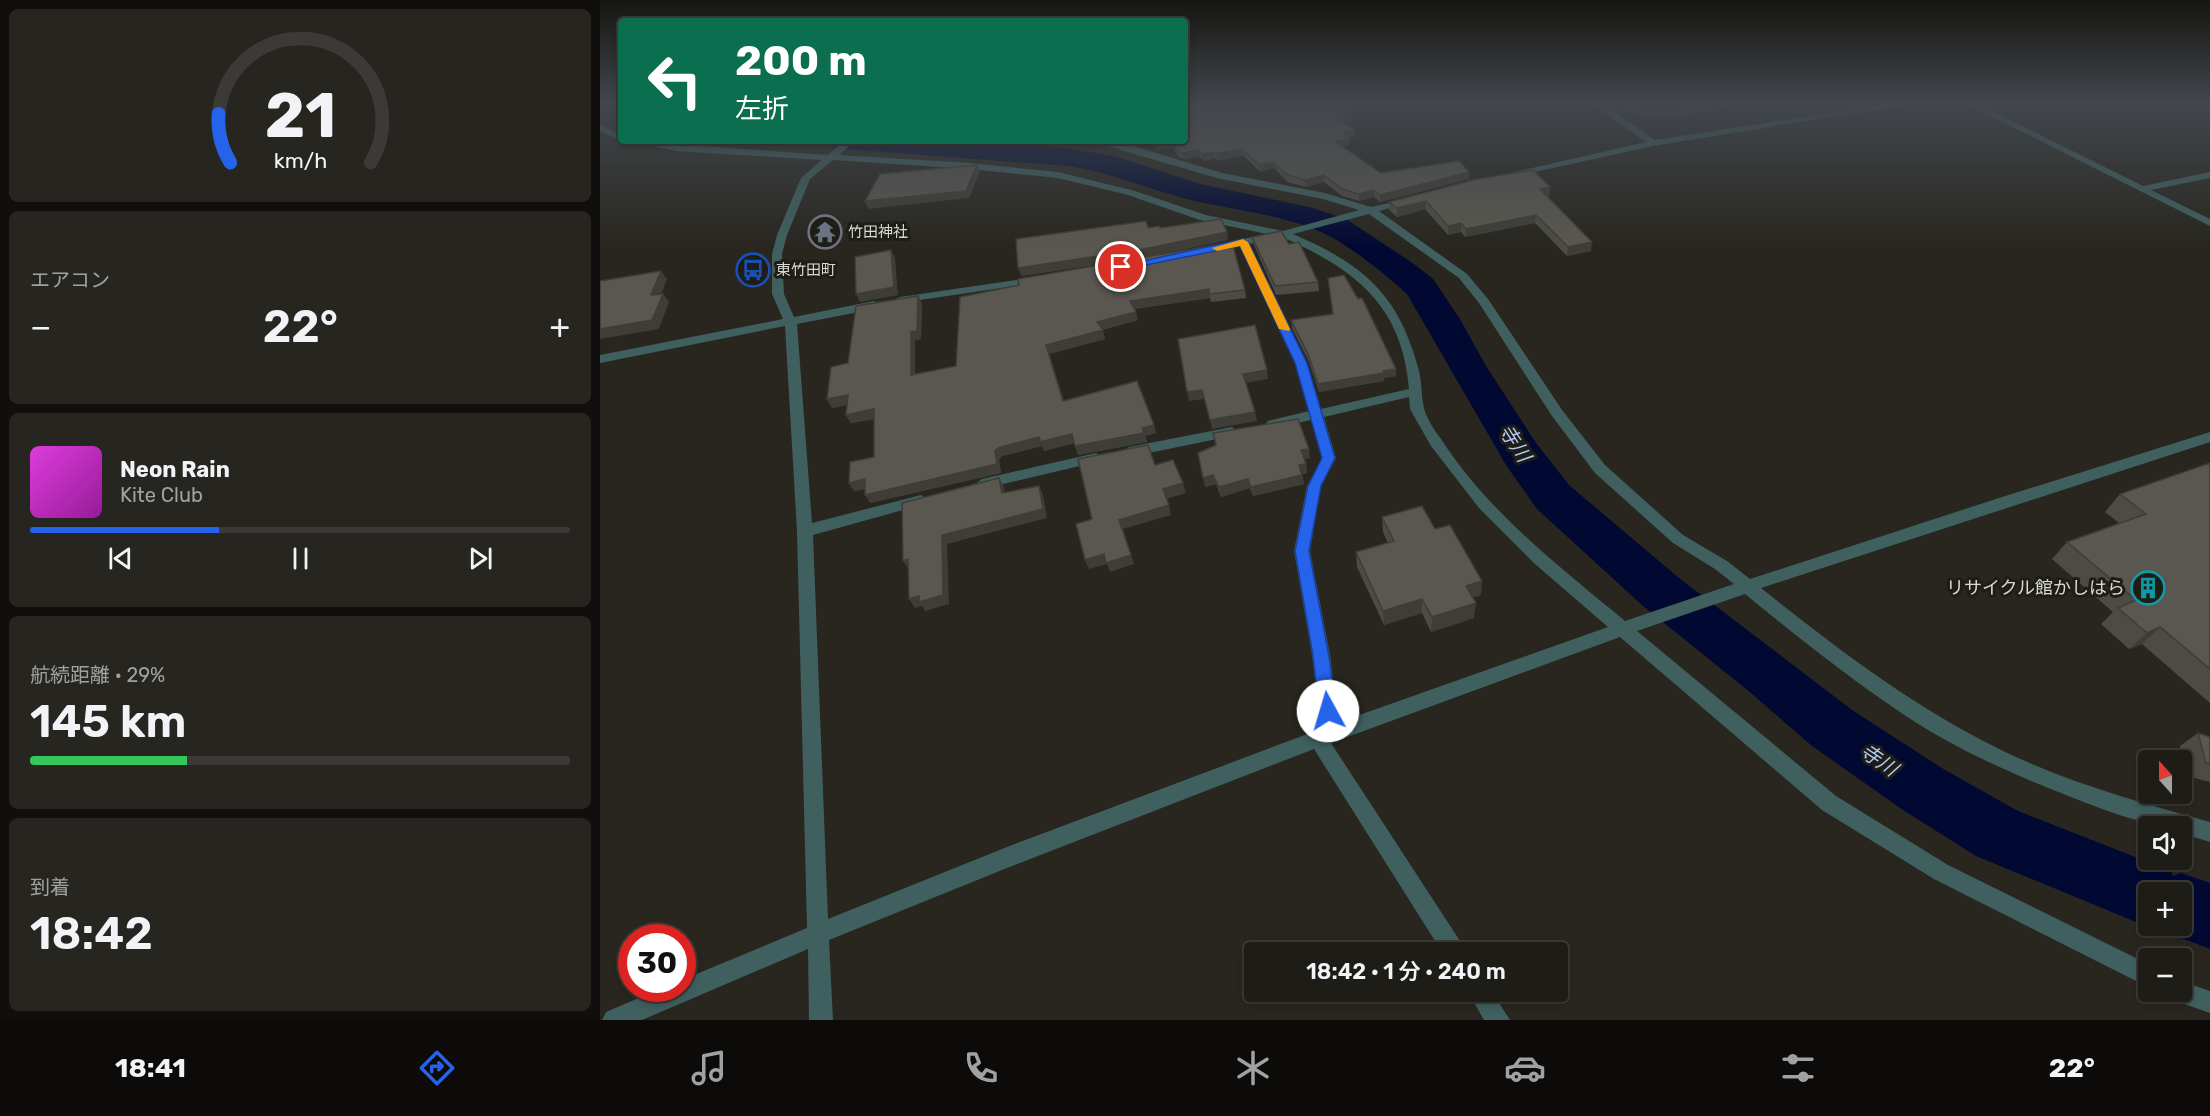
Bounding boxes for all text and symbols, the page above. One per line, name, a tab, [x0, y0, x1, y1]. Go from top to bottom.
text: 200 m	[735, 36, 867, 86]
icon: left	[636, 42, 714, 120]
text: 21	[264, 79, 336, 153]
text: 左折	[735, 93, 789, 125]
text: km/h	[273, 148, 327, 173]
temple icon: 竹田神社	[807, 214, 843, 250]
place label: 竹田神社	[848, 223, 908, 241]
pin	[1095, 241, 1146, 292]
icon: arrive	[1104, 250, 1137, 283]
bus stop icon: 東竹田町	[735, 252, 771, 288]
place label: 東竹田町	[776, 261, 836, 279]
text: エアコン	[30, 268, 110, 292]
text: 22°	[263, 300, 338, 353]
text: −	[30, 307, 51, 346]
text: +	[549, 307, 570, 346]
water label: 寺川	[1494, 420, 1537, 468]
text: Neon Rain	[120, 456, 230, 483]
text: Kite Club	[120, 483, 203, 507]
icon: previous	[104, 542, 137, 575]
icon: pause	[284, 542, 317, 575]
icon: next	[464, 542, 497, 575]
building icon: リサイクル館かしはら	[2130, 570, 2166, 606]
place label: リサイクル館かしはら	[1946, 577, 2125, 599]
text: 航続距離 · 29%	[30, 663, 165, 687]
position arrow	[1296, 679, 1360, 743]
text: 145 km	[30, 695, 186, 748]
water label: 寺川	[1856, 739, 1904, 782]
north arrow	[2138, 750, 2192, 804]
map controls	[2138, 750, 2192, 1002]
button: sound	[2138, 816, 2192, 870]
text: 到着	[30, 875, 70, 899]
button: +	[2138, 882, 2192, 936]
text: 18:42	[30, 907, 153, 960]
speed limit sign: 30	[618, 924, 696, 1002]
button: −	[2138, 948, 2192, 1002]
text: 18:42 · 1 分 · 240 m	[1306, 958, 1506, 985]
icon: directions	[416, 1047, 458, 1089]
icon: music	[688, 1047, 730, 1089]
icon: phone	[960, 1047, 1002, 1089]
icon: climate	[1232, 1047, 1274, 1089]
icon: car	[1504, 1047, 1546, 1089]
icon: filters	[1777, 1047, 1819, 1089]
text: 18:41	[115, 1052, 186, 1084]
text: 22°	[2049, 1052, 2095, 1084]

